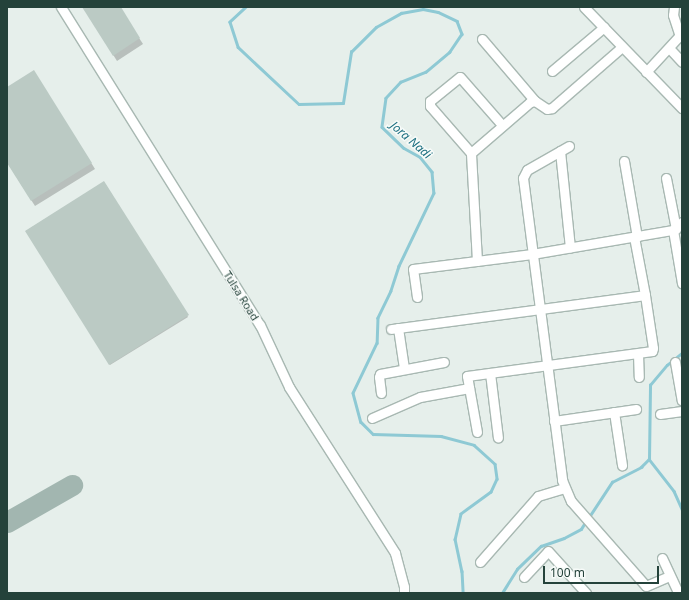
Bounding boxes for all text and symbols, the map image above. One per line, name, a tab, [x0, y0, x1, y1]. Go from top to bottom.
water label: Jora Nadi	[387, 118, 435, 162]
street label: Tulsa Road	[221, 269, 261, 323]
scale bar	[545, 558, 661, 584]
text: 100 m	[550, 564, 585, 581]

